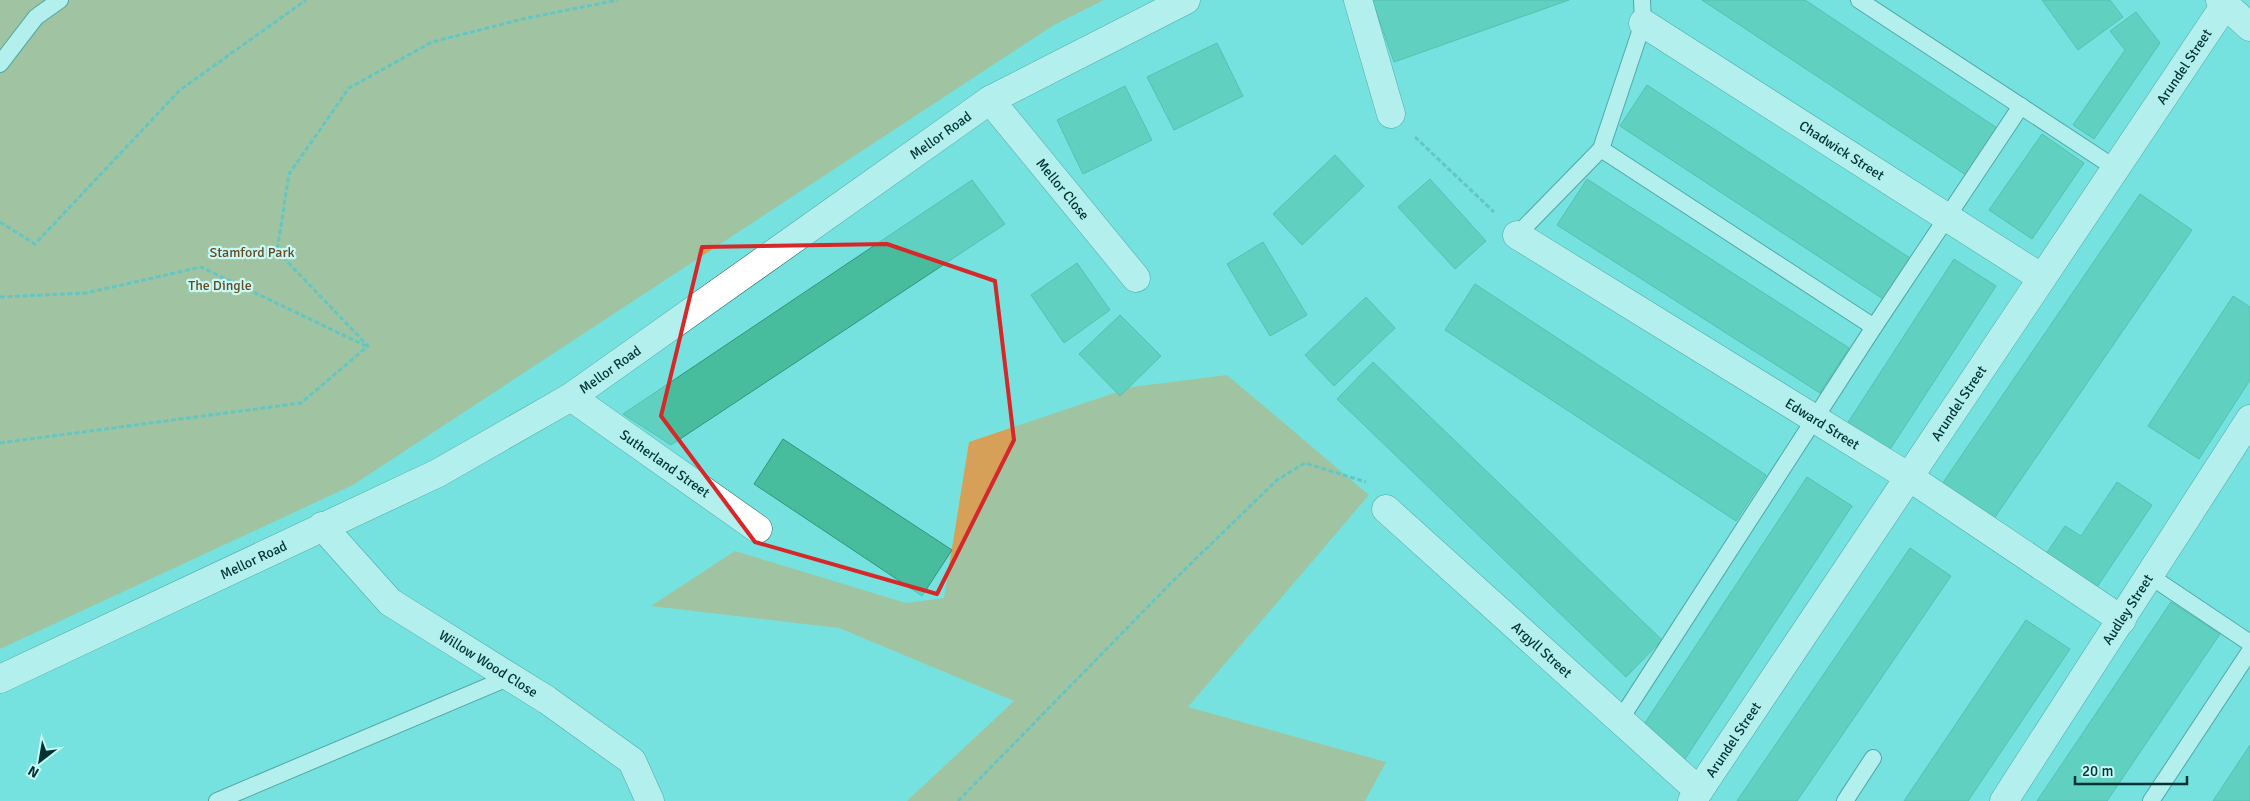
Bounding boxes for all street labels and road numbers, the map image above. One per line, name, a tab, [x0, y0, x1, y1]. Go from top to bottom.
street label: Arundel Street	[2153, 25, 2215, 107]
street label: Mellor Road	[906, 107, 975, 163]
street label: Chadwick Street	[1796, 117, 1888, 184]
street label: Mellor Close	[1033, 155, 1093, 223]
street label: Mellor Road	[576, 342, 644, 397]
street label: Arundel Street	[1927, 362, 1990, 444]
street label: Edward Street	[1782, 394, 1863, 453]
street label: Sutherland Street	[617, 426, 713, 501]
street label: Mellor Road	[217, 537, 289, 583]
street label: Audley Street	[2099, 571, 2156, 648]
street label: Argyll Street	[1508, 618, 1576, 681]
street label: Willow Wood Close	[436, 626, 541, 701]
street label: Arundel Street	[1702, 698, 1765, 780]

